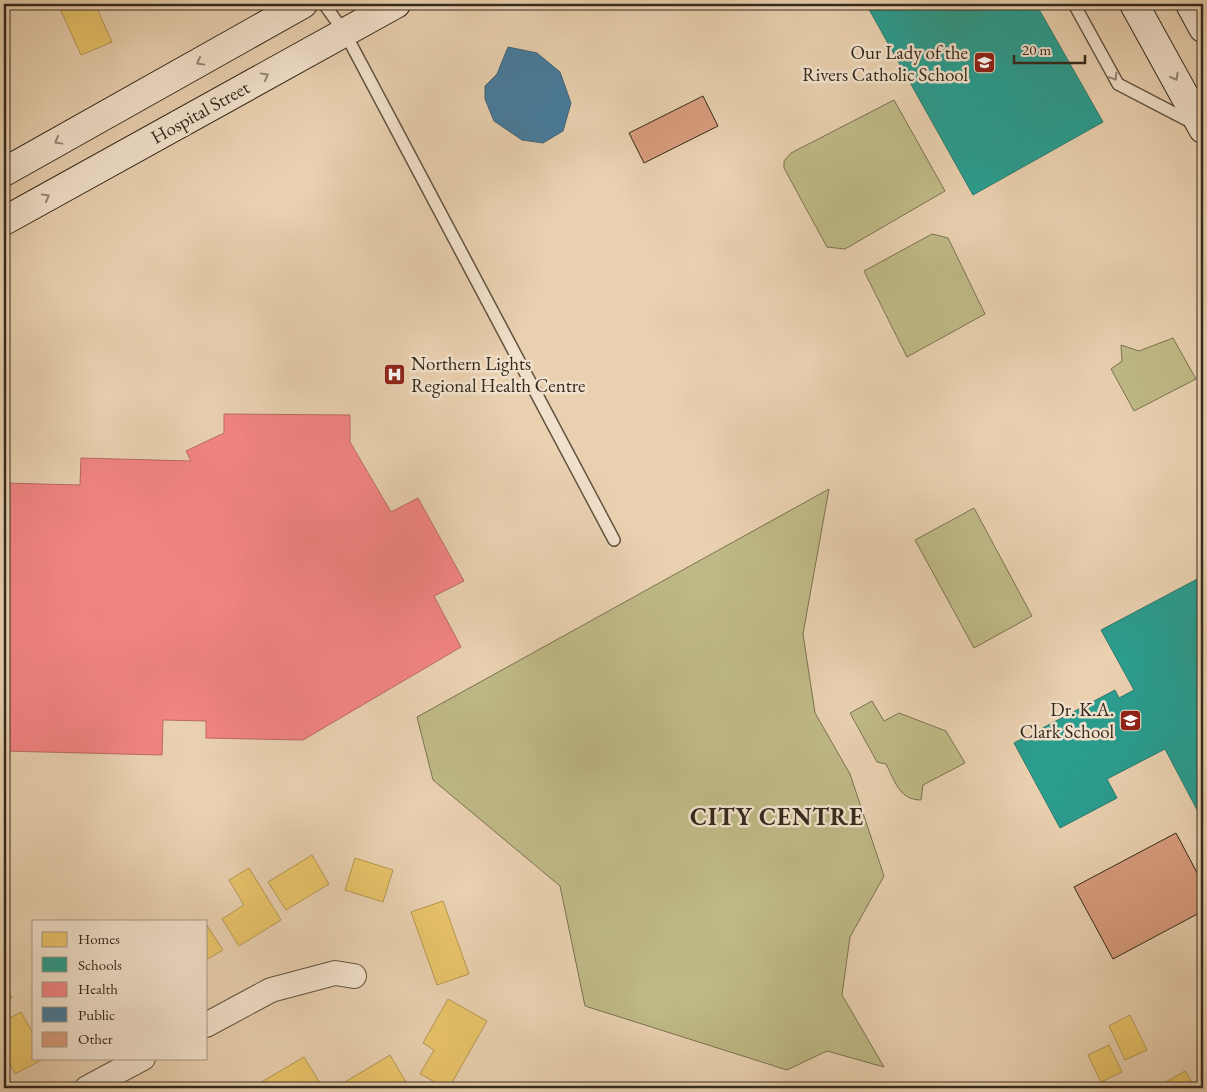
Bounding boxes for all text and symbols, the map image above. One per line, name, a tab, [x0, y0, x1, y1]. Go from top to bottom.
scale bar	[1014, 32, 1086, 64]
place label: Our Lady of the Rivers Catholic School	[802, 40, 968, 87]
text: 20 m	[1022, 40, 1051, 59]
school or university icon: Our Lady of the Rivers Catholic School	[972, 51, 996, 75]
one-way arrow	[196, 56, 205, 66]
one-way arrow	[1108, 72, 1118, 81]
one-way arrow	[1168, 72, 1178, 81]
one-way arrow	[260, 73, 269, 83]
street label: Hospital Street	[146, 75, 254, 149]
one-way arrow	[54, 135, 63, 145]
one-way arrow	[41, 193, 50, 203]
place label: Northern Lights Regional Health Centre	[411, 351, 585, 398]
hospital icon: Northern Lights Regional Health Centre	[383, 362, 407, 386]
place label: Dr. K.A. Clark School	[1020, 697, 1114, 744]
school or university icon: Dr. K.A. Clark School	[1118, 708, 1142, 732]
district label: CITY CENTRE	[690, 801, 864, 832]
legend	[32, 920, 208, 1060]
text: Homes	[78, 929, 120, 948]
text: Schools	[78, 955, 122, 974]
text: Health	[78, 979, 118, 998]
text: Public	[78, 1005, 115, 1024]
text: Other	[78, 1029, 113, 1048]

